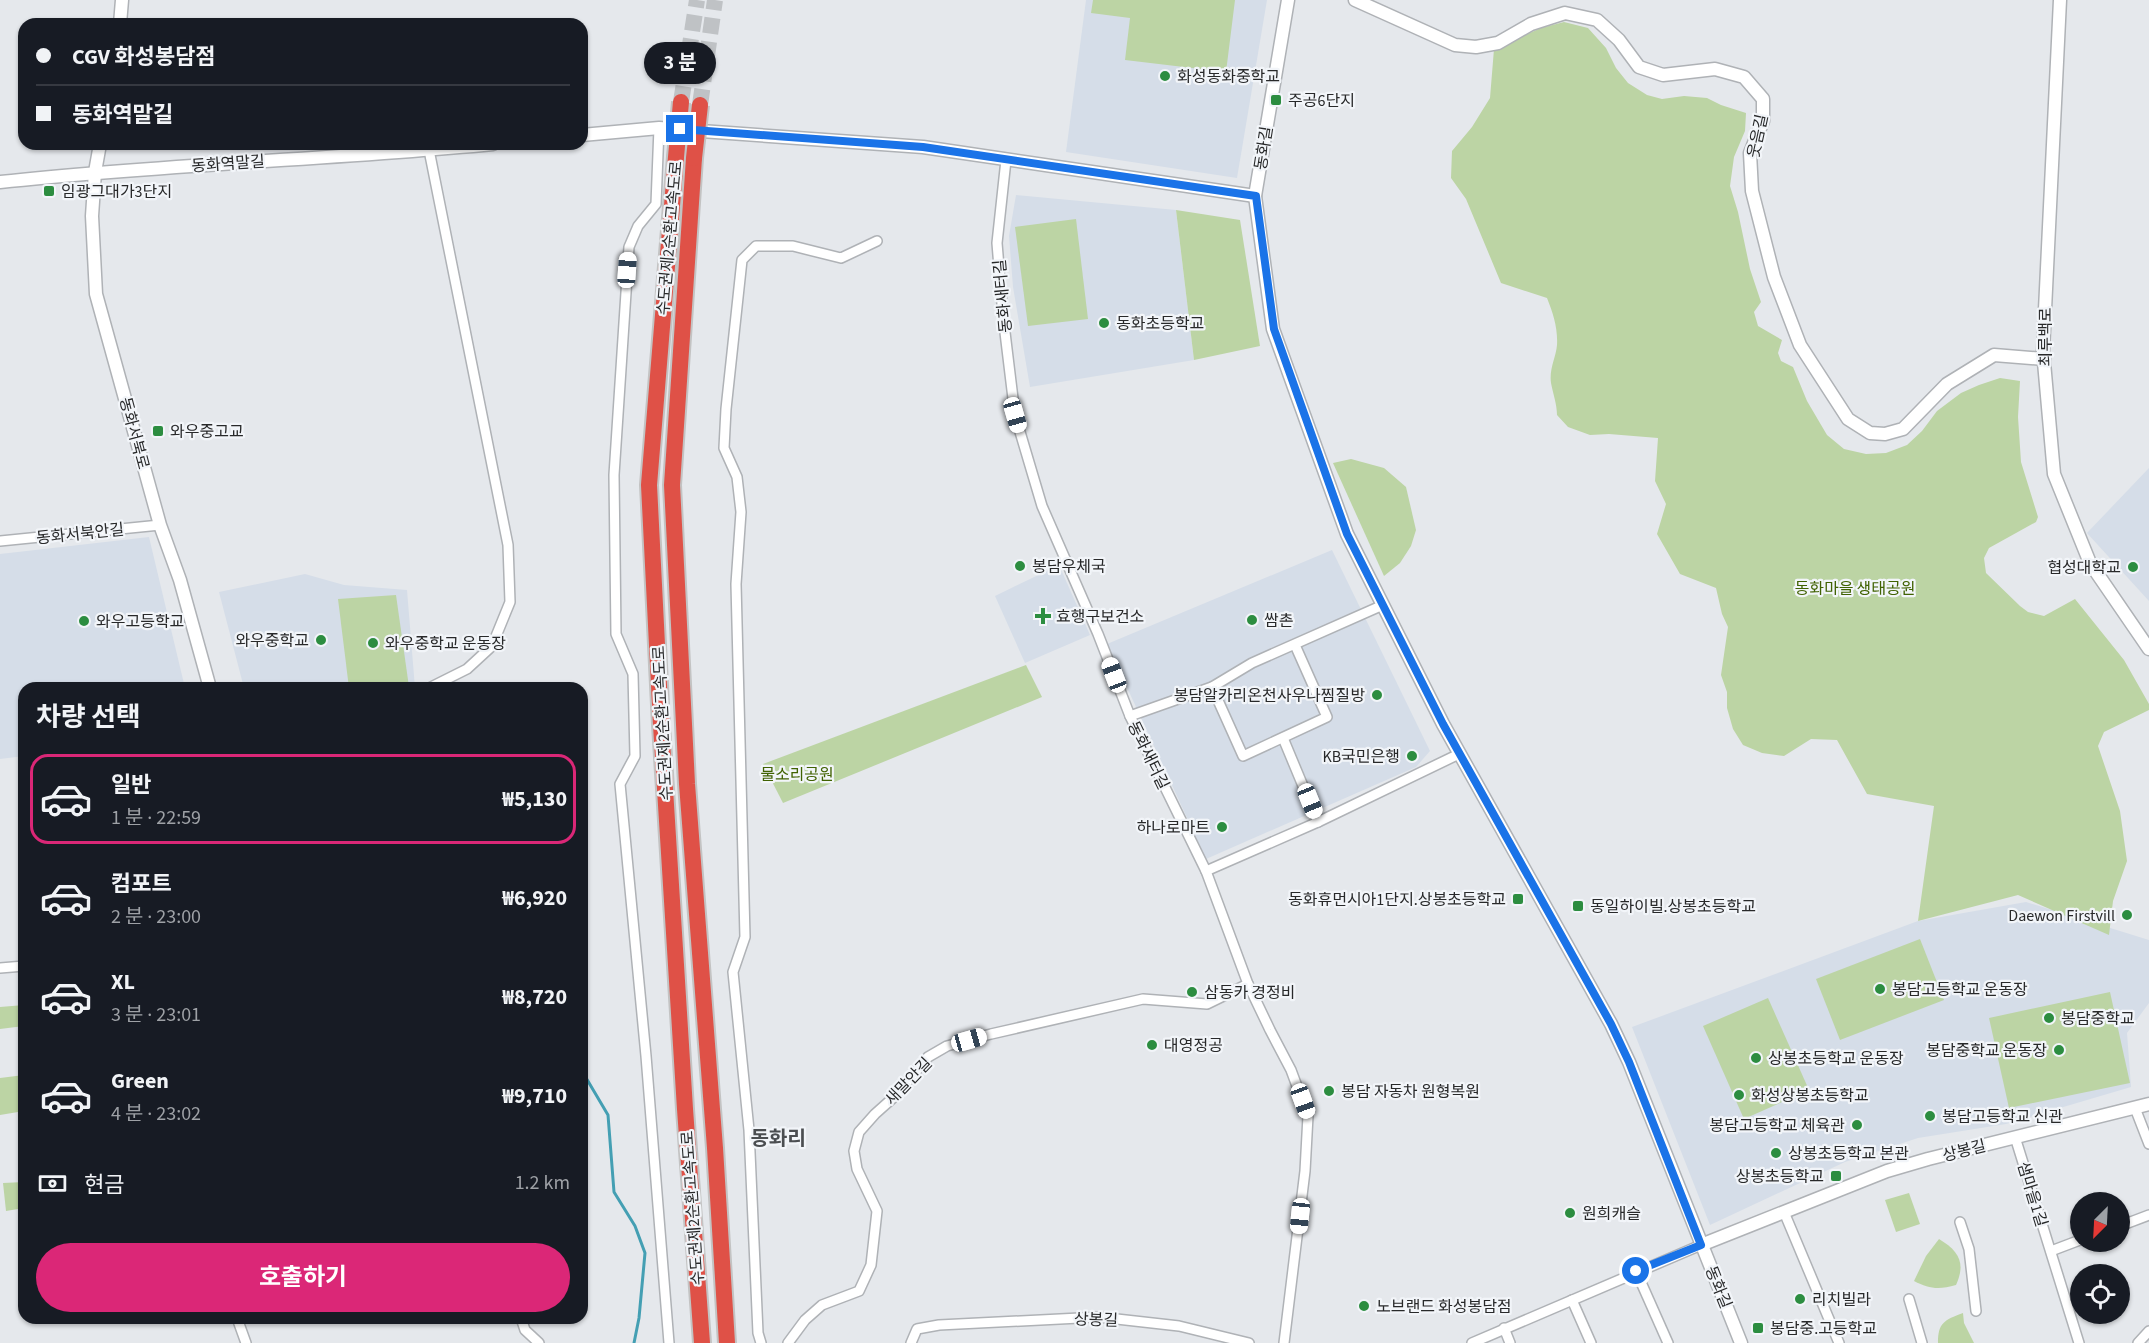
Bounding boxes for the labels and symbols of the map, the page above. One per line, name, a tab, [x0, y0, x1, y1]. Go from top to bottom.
callout: 3 분	[644, 42, 716, 84]
place label: 화성동화중학교	[1177, 66, 1280, 88]
marker: 화성동화중학교	[1158, 69, 1172, 83]
place label: 주공6단지	[1288, 90, 1355, 112]
marker: 주공6단지	[1269, 93, 1283, 107]
street label: 웃음길	[1743, 112, 1773, 160]
route end	[666, 115, 693, 142]
street label: 동화길	[1250, 125, 1278, 172]
street label: 동화역말길	[191, 150, 266, 178]
street label: 수도권제2순환고속도로	[652, 160, 688, 316]
place label: 임광그대가3단지	[61, 181, 172, 203]
marker: 임광그대가3단지	[42, 184, 56, 198]
car	[617, 251, 637, 289]
street label: 동화새터길	[989, 258, 1017, 334]
street label: 최루백로	[2035, 307, 2057, 366]
place label: 동화초등학교	[1116, 313, 1204, 335]
marker: 동화초등학교	[1097, 316, 1111, 330]
street label: 동화서북로	[114, 395, 154, 472]
car	[1001, 395, 1029, 435]
place label: 와우중고교	[170, 421, 244, 443]
marker: 와우중고교	[151, 424, 165, 438]
street label: 동화서북안길	[35, 518, 125, 550]
place label: 봉담우체국	[1032, 556, 1106, 578]
place label: 협성대학교	[2047, 557, 2121, 579]
marker: 봉담우체국	[1013, 559, 1027, 573]
marker: 협성대학교	[2126, 560, 2140, 574]
park label: 동화마을 생태공원	[1795, 578, 1915, 600]
place label: 효행구보건소	[1056, 606, 1144, 628]
marker: 효행구보건소	[1034, 607, 1052, 625]
place label: 쌈촌	[1264, 610, 1293, 632]
place label: 와우고등학교	[96, 611, 184, 633]
marker: 쌈촌	[1245, 613, 1259, 627]
marker: 와우고등학교	[77, 614, 91, 628]
place label: 와우중학교	[235, 630, 309, 652]
marker: 와우중학교	[314, 633, 328, 647]
place label: 와우중학교 운동장	[385, 633, 506, 655]
marker: 와우중학교 운동장	[366, 636, 380, 650]
street label: 수도권제2순환고속도로	[648, 645, 678, 801]
car	[1099, 655, 1129, 695]
place label: 봉담알카리온천사우나찜질방	[1174, 685, 1365, 707]
marker: 봉담알카리온천사우나찜질방	[1370, 688, 1384, 702]
street label: 동화새터길	[1122, 718, 1174, 793]
place label: KB국민은행	[1322, 746, 1400, 768]
marker: KB국민은행	[1405, 749, 1419, 763]
park label: 물소리공원	[760, 764, 834, 786]
car	[1295, 781, 1325, 821]
place label: 하나로마트	[1136, 817, 1210, 839]
marker: 하나로마트	[1215, 820, 1229, 834]
place label: 동화휴먼시아1단지.상봉초등학교	[1288, 889, 1506, 911]
marker: 동화휴먼시아1단지.상봉초등학교	[1511, 892, 1525, 906]
place label: 동일하이빌.상봉초등학교	[1590, 896, 1756, 918]
marker: 동일하이빌.상봉초등학교	[1571, 899, 1585, 913]
place label: Daewon Firstvill	[2008, 905, 2115, 927]
marker: Daewon Firstvill	[2120, 908, 2134, 922]
place label: 봉담고등학교 운동장	[1892, 979, 2028, 1001]
place label: 삼동카 경정비	[1204, 982, 1296, 1004]
marker: 봉담고등학교 운동장	[1873, 982, 1887, 996]
marker: 삼동카 경정비	[1185, 985, 1199, 999]
place label: 봉담중학교	[2061, 1008, 2135, 1030]
marker: 봉담중학교	[2042, 1011, 2056, 1025]
car	[949, 1026, 989, 1054]
place label: 대영정공	[1164, 1035, 1223, 1057]
marker: 대영정공	[1145, 1038, 1159, 1052]
place label: 봉담중학교 운동장	[1926, 1040, 2047, 1062]
marker: 봉담중학교 운동장	[2052, 1043, 2066, 1057]
place label: 상봉초등학교 운동장	[1768, 1048, 1904, 1070]
marker: 상봉초등학교 운동장	[1749, 1051, 1763, 1065]
street label: 새말안길	[880, 1053, 937, 1111]
car	[1288, 1081, 1318, 1121]
place label: 봉담 자동차 원형복원	[1341, 1081, 1480, 1103]
marker: 봉담 자동차 원형복원	[1322, 1084, 1336, 1098]
place label: 화성상봉초등학교	[1751, 1085, 1869, 1107]
marker: 화성상봉초등학교	[1732, 1088, 1746, 1102]
place label: 봉담고등학교 신관	[1942, 1106, 2063, 1128]
marker: 봉담고등학교 신관	[1923, 1109, 1937, 1123]
place label: 봉담고등학교 체육관	[1709, 1115, 1845, 1137]
marker: 봉담고등학교 체육관	[1850, 1118, 1864, 1132]
district label: 동화리	[750, 1125, 806, 1153]
street label: 수도권제2순환고속도로	[677, 1129, 709, 1286]
street label: 상봉길	[1940, 1135, 1988, 1167]
place label: 상봉초등학교 본관	[1788, 1143, 1909, 1165]
marker: 상봉초등학교 본관	[1769, 1146, 1783, 1160]
street label: 샘마을1길	[2012, 1159, 2052, 1229]
place label: 상봉초등학교	[1736, 1166, 1824, 1188]
marker: 상봉초등학교	[1829, 1169, 1843, 1183]
north arrow	[2070, 1192, 2130, 1252]
car	[1289, 1197, 1311, 1235]
place label: 원희캐슬	[1582, 1203, 1641, 1225]
marker: 원희캐슬	[1563, 1206, 1577, 1220]
route start	[1622, 1257, 1649, 1284]
street label: 동화길	[1700, 1263, 1737, 1312]
place label: 리치빌라	[1812, 1289, 1871, 1311]
marker: 리치빌라	[1793, 1292, 1807, 1306]
place label: 노브랜드 화성봉담점	[1376, 1296, 1512, 1318]
marker: 노브랜드 화성봉담점	[1357, 1299, 1371, 1313]
street label: 상봉길	[1074, 1308, 1118, 1332]
place label: 봉담중.고등학교	[1770, 1318, 1877, 1340]
marker: 봉담중.고등학교	[1751, 1321, 1765, 1335]

